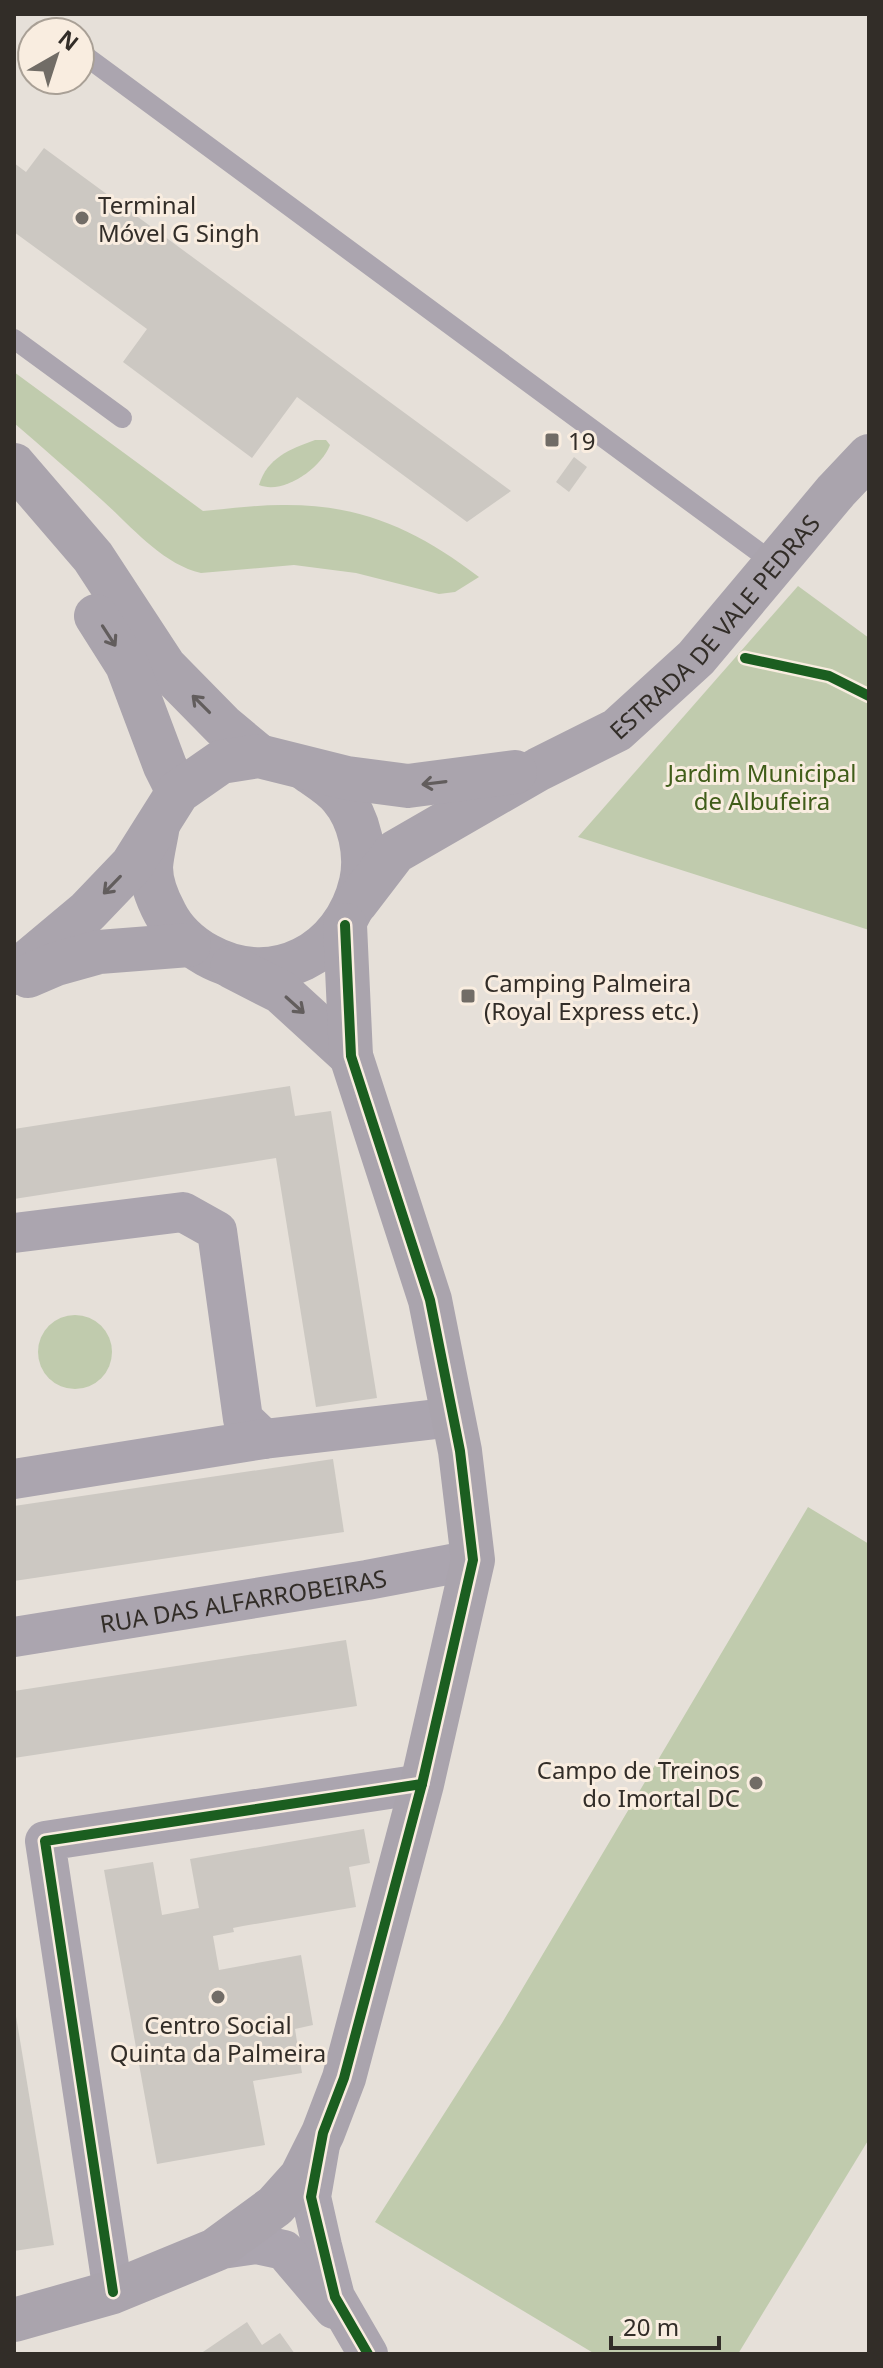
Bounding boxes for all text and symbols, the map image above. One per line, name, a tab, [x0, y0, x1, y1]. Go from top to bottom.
north arrow	[16, 16, 96, 96]
text: N	[53, 22, 86, 57]
place label: Terminal Móvel G Singh	[98, 188, 259, 249]
marker: Terminal Móvel G Singh	[73, 209, 91, 227]
place label: 19	[568, 424, 595, 457]
marker: 19	[543, 431, 561, 449]
street label: ESTRADA DE VALE PEDRAS	[602, 507, 826, 746]
one-way arrow	[100, 625, 117, 647]
one-way arrow	[192, 695, 211, 714]
park label: Jardim Municipal de Albufeira	[666, 756, 856, 817]
one-way arrow	[421, 775, 448, 790]
one-way arrow	[103, 875, 122, 894]
place label: Camping Palmeira (Royal Express etc.)	[484, 966, 699, 1027]
marker: Camping Palmeira (Royal Express etc.)	[459, 987, 477, 1005]
one-way arrow	[285, 995, 305, 1014]
street label: RUA DAS ALFARROBEIRAS	[97, 1560, 389, 1639]
place label: Campo de Treinos do Imortal DC	[537, 1753, 740, 1814]
marker: Campo de Treinos do Imortal DC	[747, 1774, 765, 1792]
marker: Centro Social Quinta da Palmeira	[209, 1988, 227, 2006]
place label: Centro Social Quinta da Palmeira	[110, 2008, 326, 2069]
scale bar	[611, 2300, 719, 2350]
text: 20 m	[623, 2310, 679, 2343]

